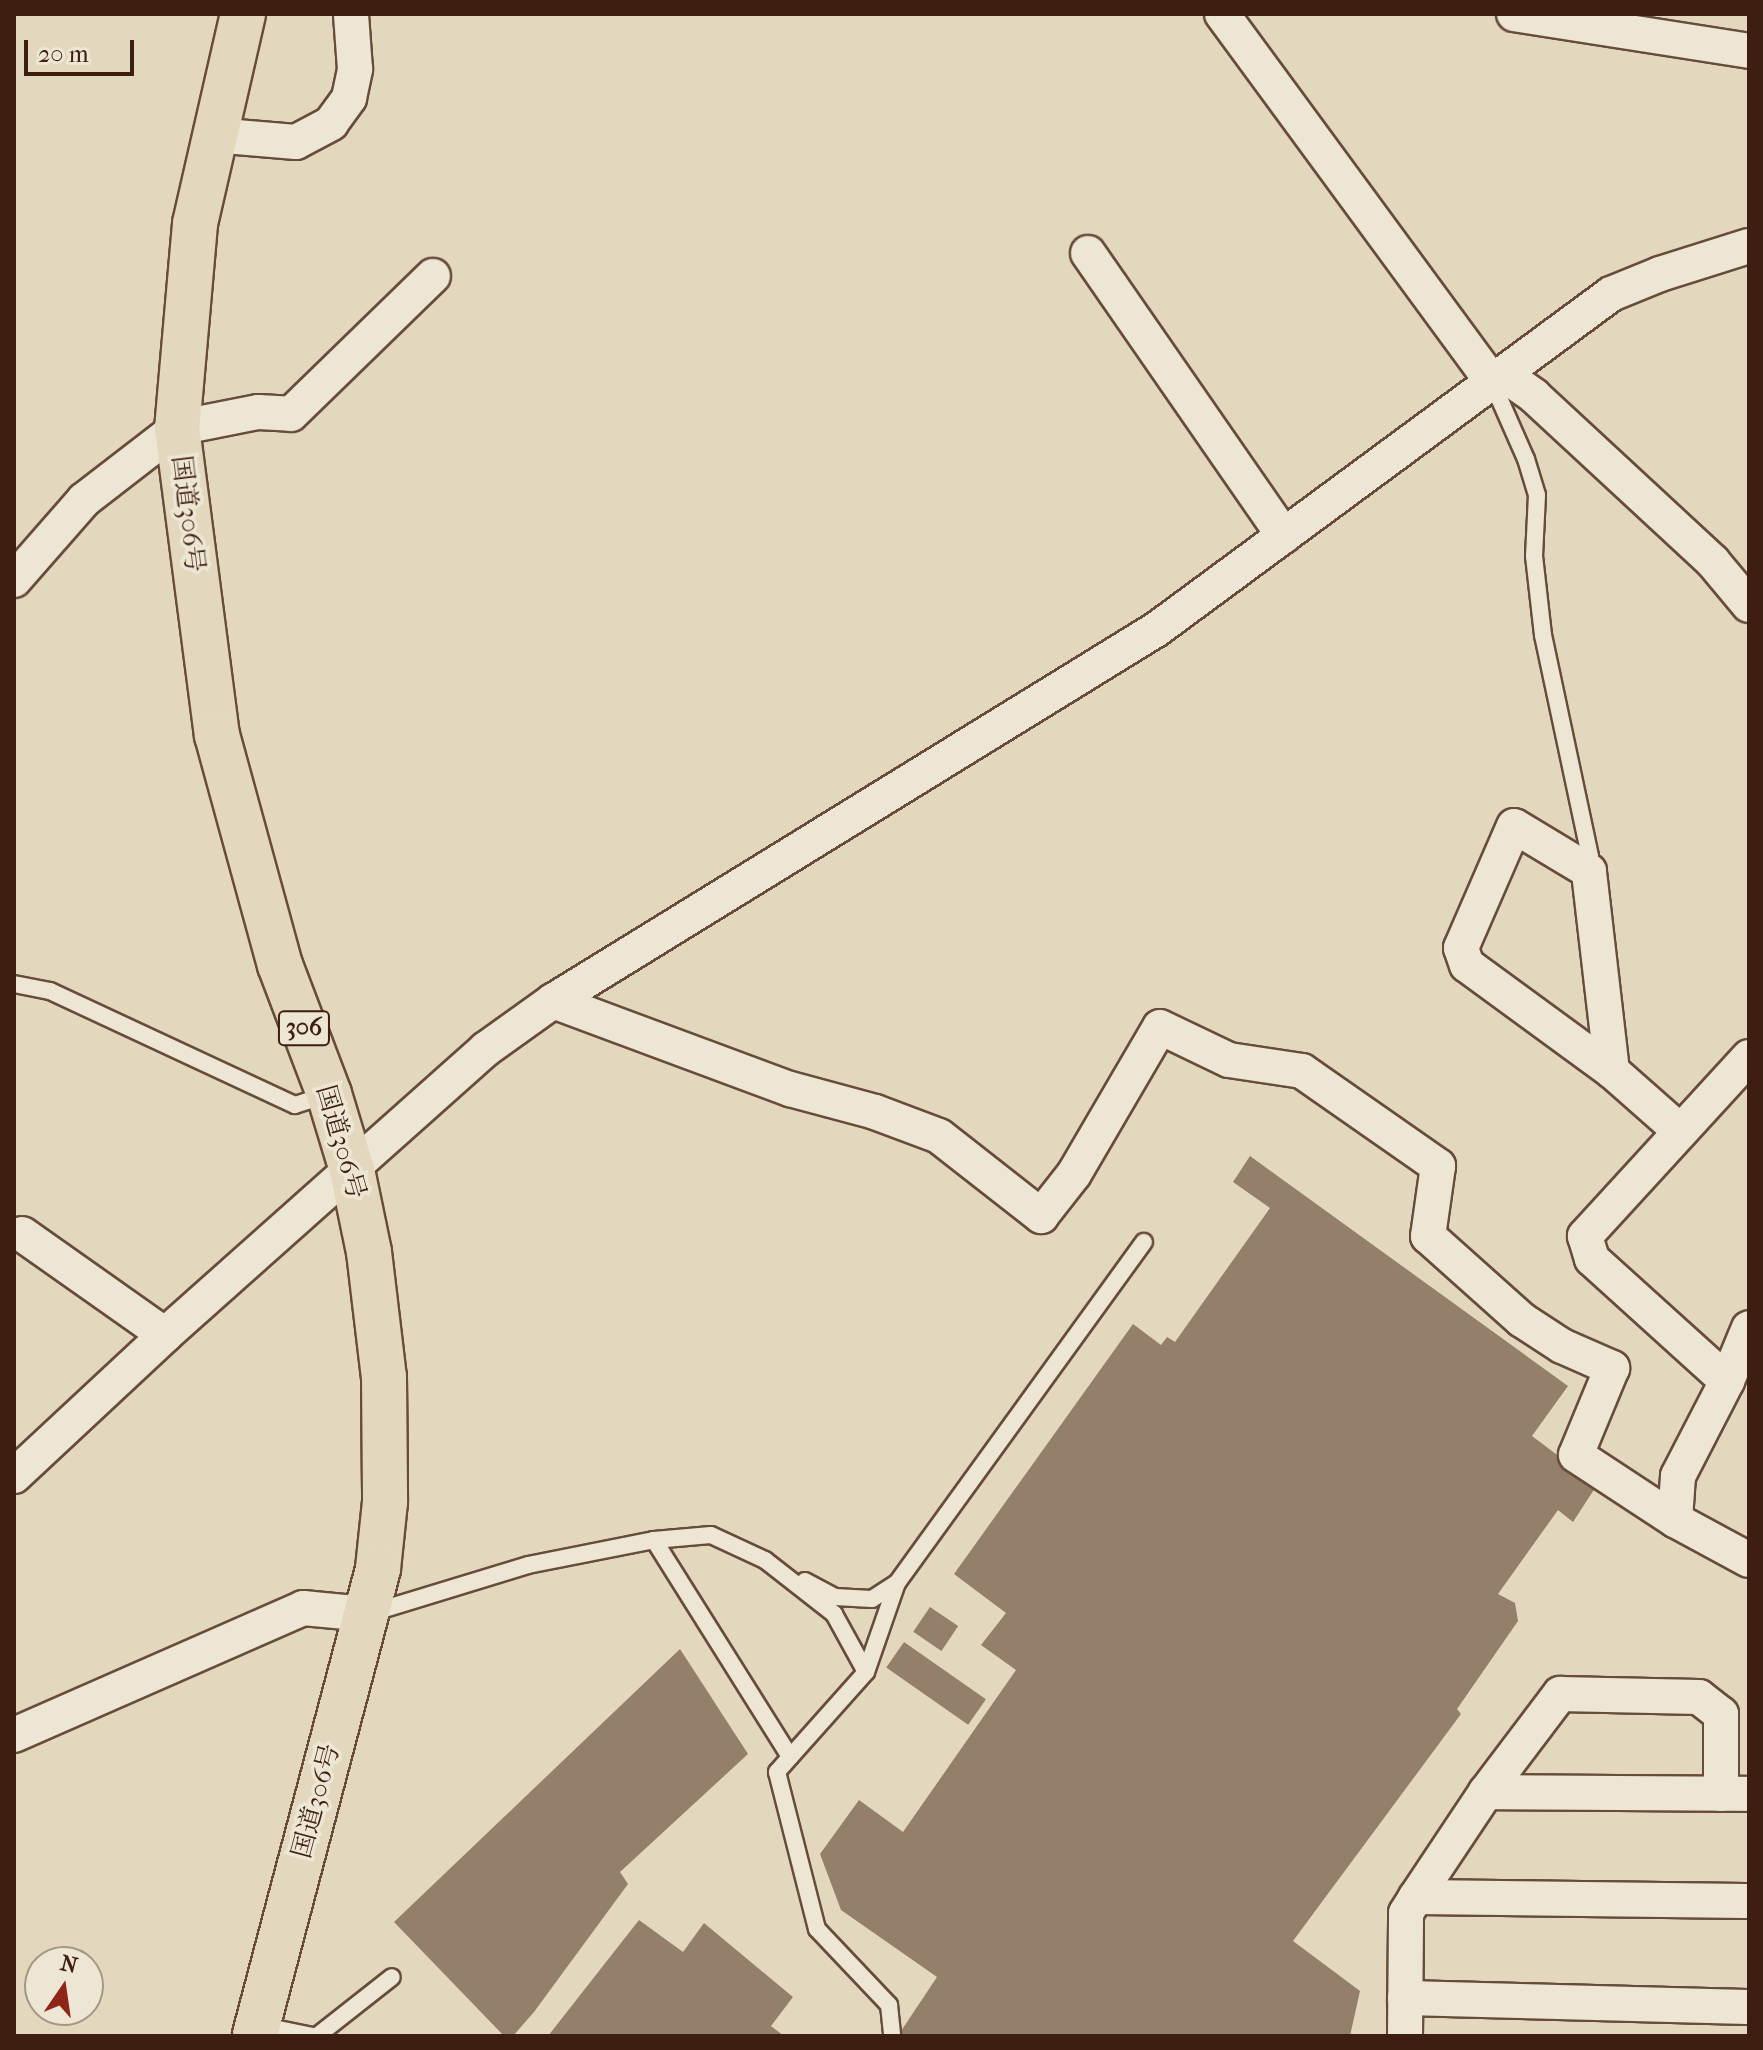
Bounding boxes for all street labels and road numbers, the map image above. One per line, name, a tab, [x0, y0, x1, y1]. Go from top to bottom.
street label: 国道306号	[165, 454, 211, 574]
road number: 306	[276, 1008, 332, 1048]
street label: 国道306号	[310, 1081, 372, 1203]
street label: 国道306号	[286, 1740, 346, 1862]

